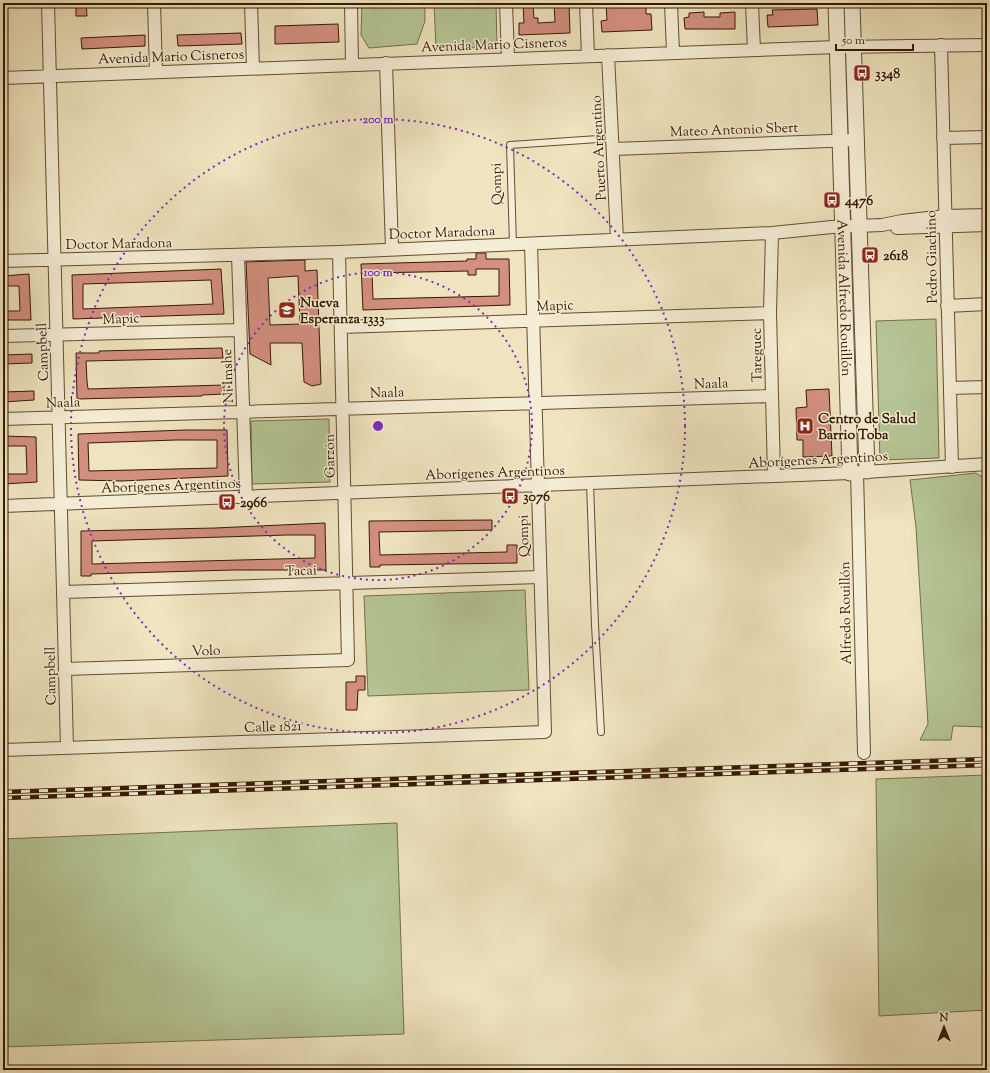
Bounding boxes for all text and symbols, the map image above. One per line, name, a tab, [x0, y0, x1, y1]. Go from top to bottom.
scale bar	[836, 26, 913, 52]
text: 50 m	[841, 32, 865, 50]
street label: Avenida Mario Cisneros	[421, 33, 567, 59]
street label: Avenida Mario Cisneros	[98, 45, 244, 71]
bus stop icon: 3348	[852, 63, 872, 83]
place label: 3348	[875, 65, 900, 85]
street label: Puerto Argentino	[587, 94, 613, 201]
text: 200 m	[363, 111, 393, 129]
street label: Mateo Antonio Sbert	[670, 119, 799, 143]
street label: Qompi	[487, 162, 509, 206]
bus stop icon: 4476	[822, 190, 842, 210]
place label: 4476	[844, 192, 873, 212]
street label: Pedro Giachino	[922, 210, 944, 304]
street label: Avenida Alfredo Rouillón	[830, 219, 855, 377]
street label: Doctor Maradona	[389, 222, 496, 246]
street label: Doctor Maradona	[66, 234, 173, 256]
bus stop icon: 2618	[860, 245, 880, 265]
place label: 2618	[883, 247, 908, 267]
text: 100 m	[362, 264, 393, 282]
place label: Nueva Esperanza 1333	[300, 294, 385, 330]
street label: Mapic	[536, 296, 574, 318]
school or university icon: Nueva Esperanza 1333	[277, 300, 297, 320]
street label: Mapic	[102, 309, 140, 331]
street label: Campbell	[33, 322, 55, 382]
street label: Tareguec	[748, 328, 768, 382]
street label: Ni Imshe	[218, 348, 240, 403]
street label: Naala	[694, 374, 729, 396]
street label: Naala	[370, 383, 405, 405]
street label: Naala	[46, 393, 81, 415]
place label: Centro de Salud Barrio Toba	[818, 410, 916, 446]
hospital icon: Centro de Salud Barrio Toba	[795, 416, 815, 436]
centre of rings	[371, 419, 385, 433]
street label: Garzón	[321, 434, 341, 478]
street label: Aborígenes Argentinos	[748, 447, 889, 475]
street label: Aborígenes Argentinos	[425, 462, 565, 486]
street label: Aborígenes Argentinos	[101, 475, 241, 499]
bus stop icon: 3076	[500, 486, 520, 506]
place label: 3076	[523, 488, 550, 508]
bus stop icon: 2966	[217, 492, 237, 512]
place label: 2966	[240, 494, 267, 514]
street label: Qompi	[514, 514, 536, 558]
street label: Tacai	[285, 561, 317, 583]
street label: Alfredo Rouillón	[836, 561, 858, 665]
street label: Volo	[191, 641, 221, 662]
street label: Campbell	[41, 646, 63, 705]
street label: Calle 1821	[244, 717, 302, 739]
north arrow	[924, 1007, 964, 1047]
text: N	[939, 1010, 949, 1026]

